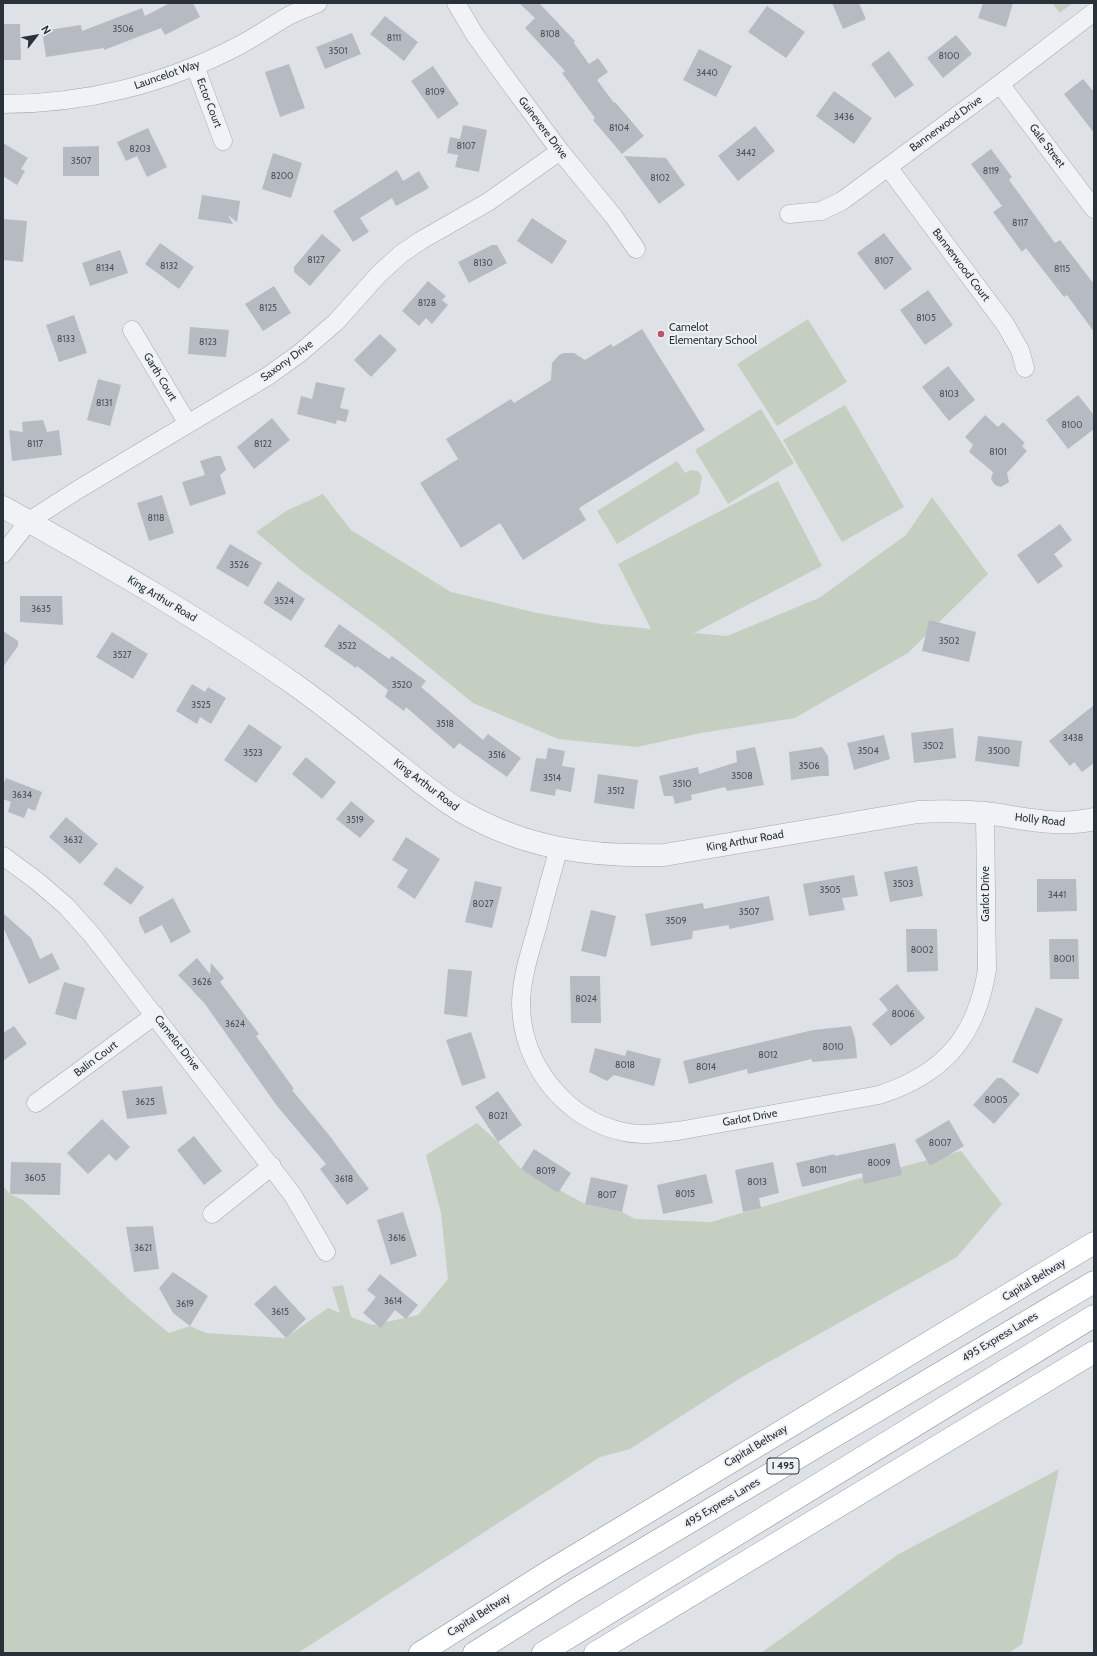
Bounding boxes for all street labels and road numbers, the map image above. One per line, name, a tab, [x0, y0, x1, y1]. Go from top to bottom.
street label: Launcelot Way	[132, 58, 202, 92]
street label: Ector Court	[193, 76, 225, 130]
street label: Bannerwood Drive	[907, 93, 985, 155]
street label: Guinevere Drive	[515, 94, 571, 162]
street label: Gale Street	[1026, 121, 1068, 171]
street label: Bannerwood Court	[929, 226, 993, 304]
street label: Saxony Drive	[258, 338, 316, 384]
street label: Garth Court	[140, 350, 180, 404]
street label: King Arthur Road	[125, 573, 199, 625]
street label: King Arthur Road	[391, 756, 461, 814]
street label: Holly Road	[1014, 811, 1066, 829]
street label: King Arthur Road	[705, 828, 785, 854]
street label: Garlot Drive	[979, 866, 993, 922]
street label: Camelot Drive	[151, 1013, 203, 1073]
street label: Balin Court	[72, 1038, 120, 1080]
street label: Garlot Drive	[722, 1107, 778, 1129]
street label: Capital Beltway	[1000, 1256, 1068, 1304]
street label: 495 Express Lanes	[960, 1309, 1040, 1365]
street label: Capital Beltway	[722, 1422, 790, 1470]
road number: I 495	[767, 1458, 799, 1474]
street label: 495 Express Lanes	[682, 1475, 762, 1531]
street label: Capital Beltway	[445, 1590, 513, 1640]

